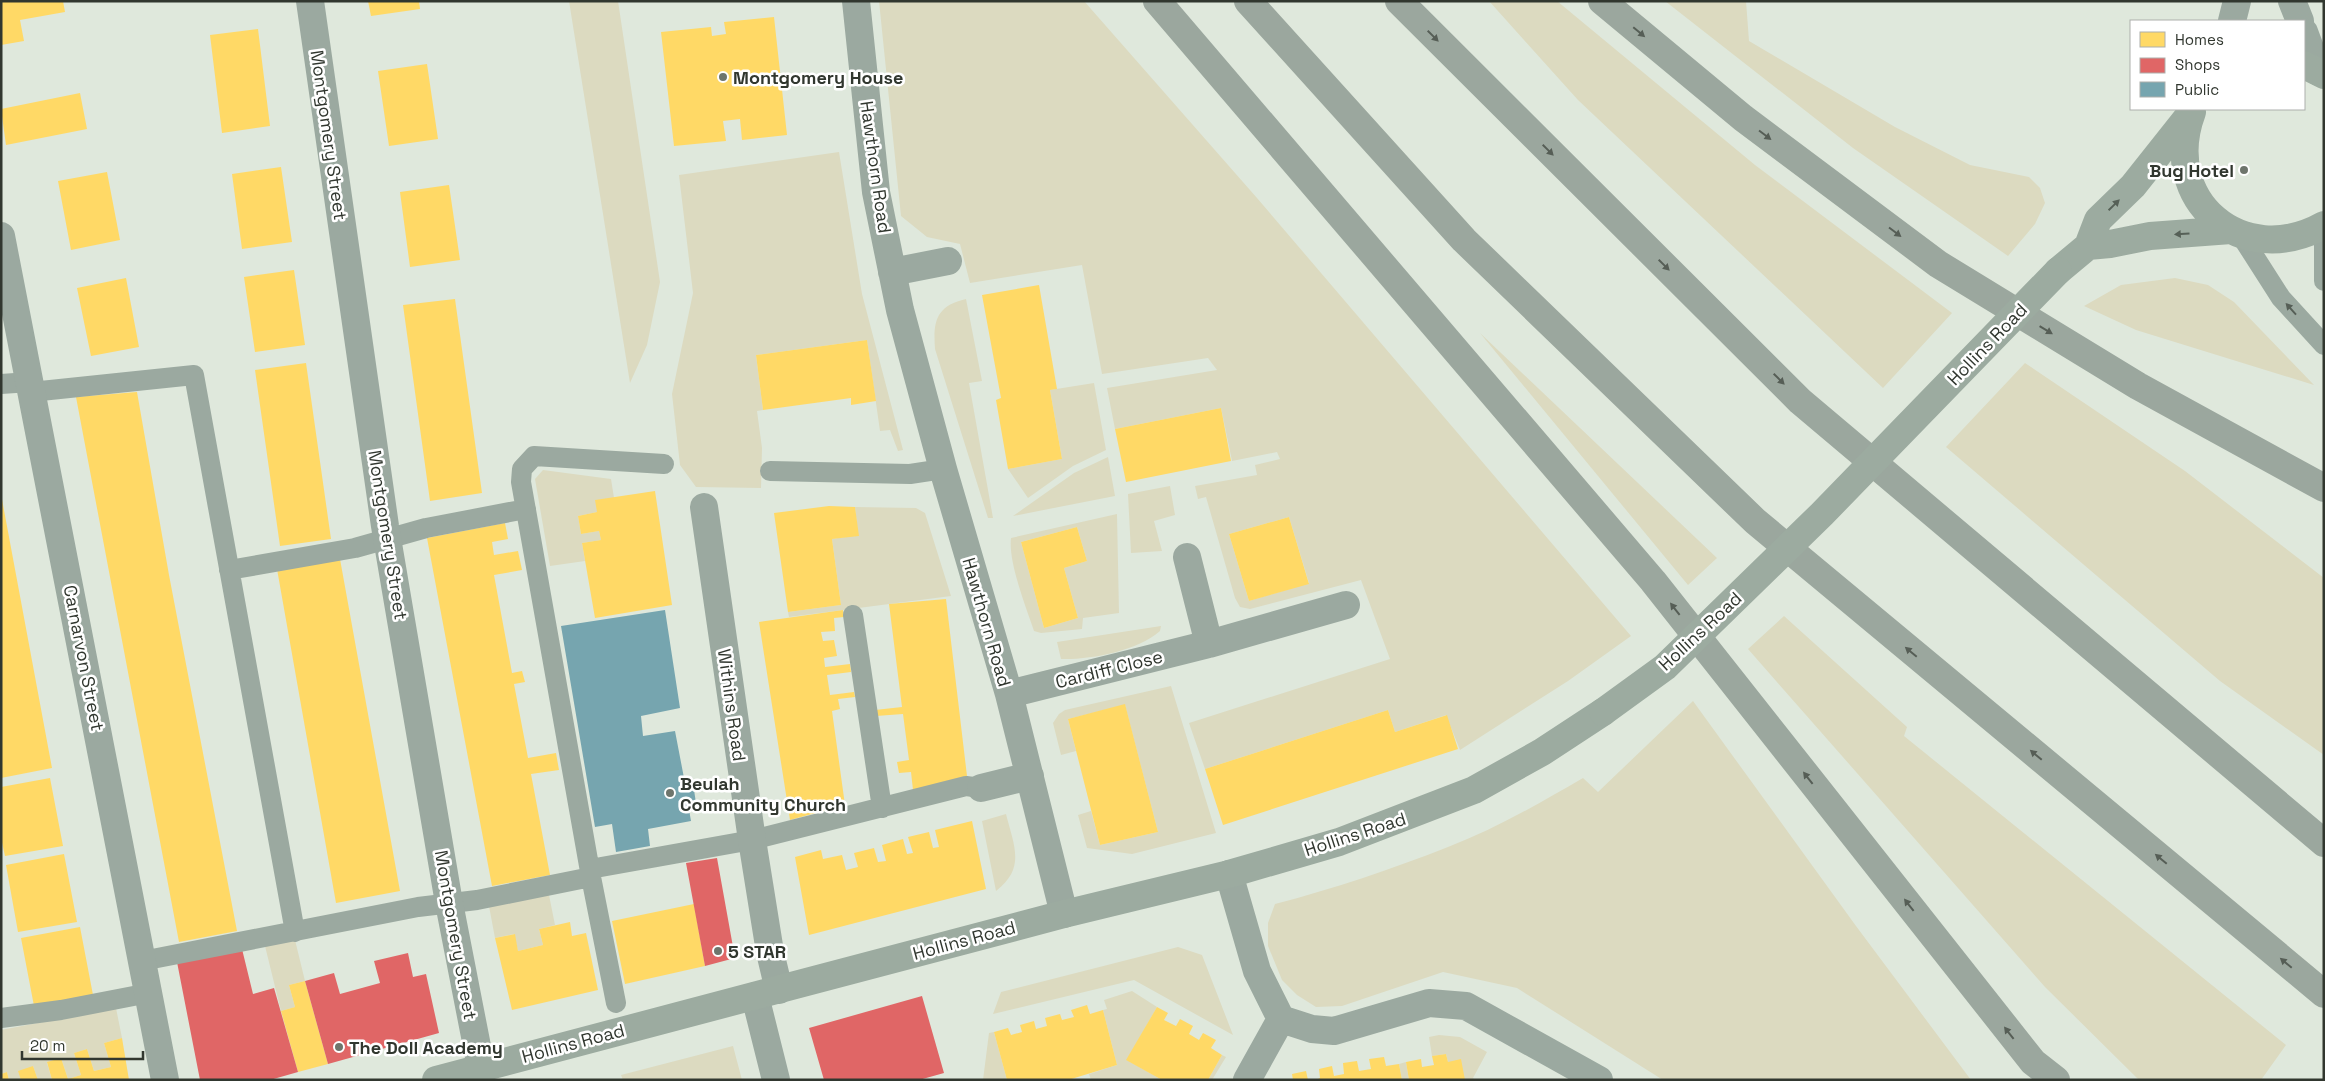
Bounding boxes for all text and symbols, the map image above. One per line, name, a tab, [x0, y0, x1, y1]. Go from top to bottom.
legend	[2130, 20, 2305, 110]
one-way arrow	[1632, 27, 1645, 38]
one-way arrow	[1427, 29, 1439, 41]
text: Homes	[2175, 30, 2224, 49]
street label: Montgomery Street	[306, 48, 352, 222]
text: Shops	[2175, 55, 2220, 74]
place label: Montgomery House	[733, 66, 903, 89]
marker: Montgomery House	[717, 71, 729, 83]
text: Public	[2175, 80, 2219, 99]
street label: Hawthorn Road	[855, 99, 897, 235]
one-way arrow	[1758, 129, 1771, 140]
one-way arrow	[1542, 144, 1554, 156]
place label: Bug Hotel	[2149, 159, 2234, 182]
marker: Bug Hotel	[2238, 164, 2250, 176]
one-way arrow	[2107, 199, 2119, 211]
one-way arrow	[1888, 227, 1902, 237]
one-way arrow	[2174, 231, 2190, 239]
one-way arrow	[1657, 259, 1669, 271]
street label: Hollins Road	[1942, 298, 2032, 390]
one-way arrow	[2285, 304, 2297, 316]
one-way arrow	[2040, 325, 2053, 334]
one-way arrow	[1773, 373, 1785, 385]
street label: Montgomery Street	[363, 448, 413, 622]
street label: Hawthorn Road	[958, 555, 1016, 689]
street label: Carnarvon Street	[59, 583, 109, 733]
street label: Hollins Road	[1654, 587, 1746, 675]
one-way arrow	[1669, 603, 1680, 616]
street label: Cardiff Close	[1053, 645, 1165, 693]
one-way arrow	[1905, 646, 1918, 657]
street label: Withins Road	[713, 647, 751, 763]
one-way arrow	[2030, 750, 2043, 761]
place label: Beulah Community Church	[680, 772, 846, 816]
one-way arrow	[1803, 772, 1814, 785]
marker: Beulah Community Church	[664, 787, 676, 799]
street label: Hollins Road	[1301, 807, 1409, 861]
street label: Montgomery Street	[430, 848, 482, 1022]
one-way arrow	[2155, 854, 2168, 865]
one-way arrow	[1903, 899, 1914, 912]
street label: Hollins Road	[910, 915, 1018, 965]
place label: 5 STAR	[728, 940, 786, 963]
marker: 5 STAR	[712, 945, 724, 957]
one-way arrow	[2280, 958, 2293, 969]
street label: Hollins Road	[519, 1018, 627, 1068]
one-way arrow	[2004, 1027, 2015, 1040]
scale bar	[22, 1028, 144, 1060]
text: 20 m	[30, 1036, 65, 1055]
place label: The Doll Academy	[349, 1036, 503, 1059]
marker: The Doll Academy	[333, 1041, 345, 1053]

